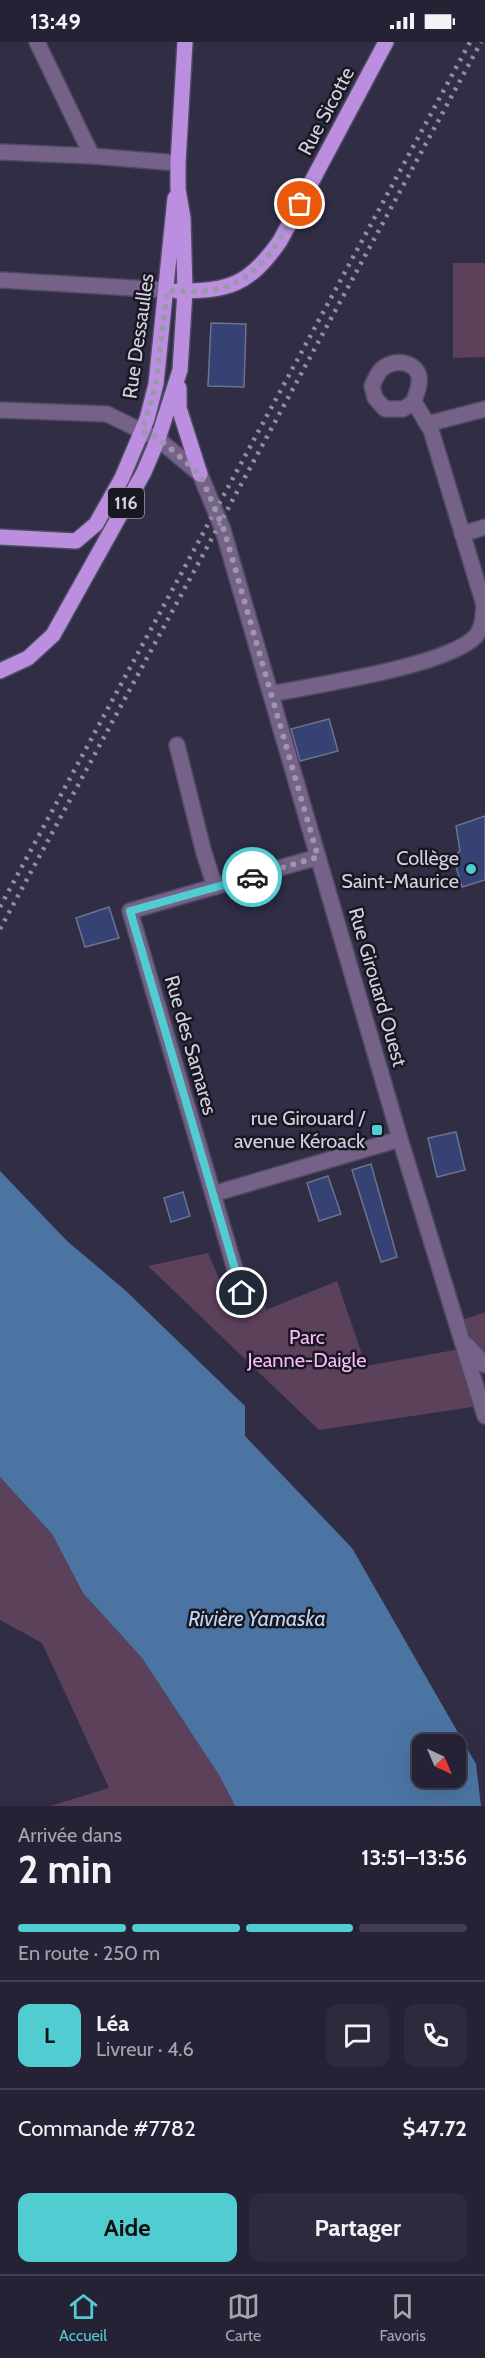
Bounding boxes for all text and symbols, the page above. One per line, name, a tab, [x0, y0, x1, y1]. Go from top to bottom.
text: 13:49	[30, 8, 81, 35]
street label: Rue Sicotte	[293, 63, 359, 159]
pin	[274, 178, 325, 229]
icon: bag	[283, 187, 316, 220]
street label: Rue Dessaulles	[117, 272, 159, 400]
road number: 116	[108, 488, 144, 518]
place label: Collège Saint-Maurice	[341, 846, 459, 893]
courier	[222, 847, 282, 907]
icon: car	[236, 861, 269, 894]
marker: Collège Saint-Maurice	[464, 862, 478, 876]
street label: Rue Girouard Ouest	[344, 905, 412, 1070]
street label: Rue des Samares	[160, 972, 222, 1118]
place label: rue Girouard / avenue Kéroack	[234, 1106, 367, 1153]
marker: rue Girouard / avenue Kéroack	[370, 1123, 384, 1137]
pin	[216, 1267, 267, 1318]
icon: home	[225, 1276, 258, 1309]
park label: Parc Jeanne-Daigle	[247, 1325, 366, 1372]
water label: Rivière Yamaska	[188, 1606, 326, 1631]
north arrow	[412, 1734, 466, 1788]
map controls	[412, 1734, 466, 1788]
text: Arrivée dans	[18, 1823, 122, 1847]
text: 13:51–13:56	[361, 1844, 467, 1871]
text: 2 min	[18, 1845, 112, 1893]
text: En route · 250 m	[18, 1941, 160, 1965]
button: chat	[326, 2004, 389, 2067]
button: phone	[404, 2004, 467, 2067]
text: Léa	[96, 2010, 129, 2037]
text: L	[44, 2022, 55, 2049]
text: Livreur · 4.6	[96, 2037, 194, 2061]
text: Commande #7782	[18, 2115, 196, 2142]
text: $47.72	[402, 2115, 467, 2142]
button: Aide	[18, 2193, 237, 2262]
button: Partager	[249, 2193, 467, 2262]
tab: Accueil	[59, 2290, 107, 2345]
tab: Carte	[225, 2290, 261, 2345]
tab: Favoris	[379, 2290, 426, 2345]

